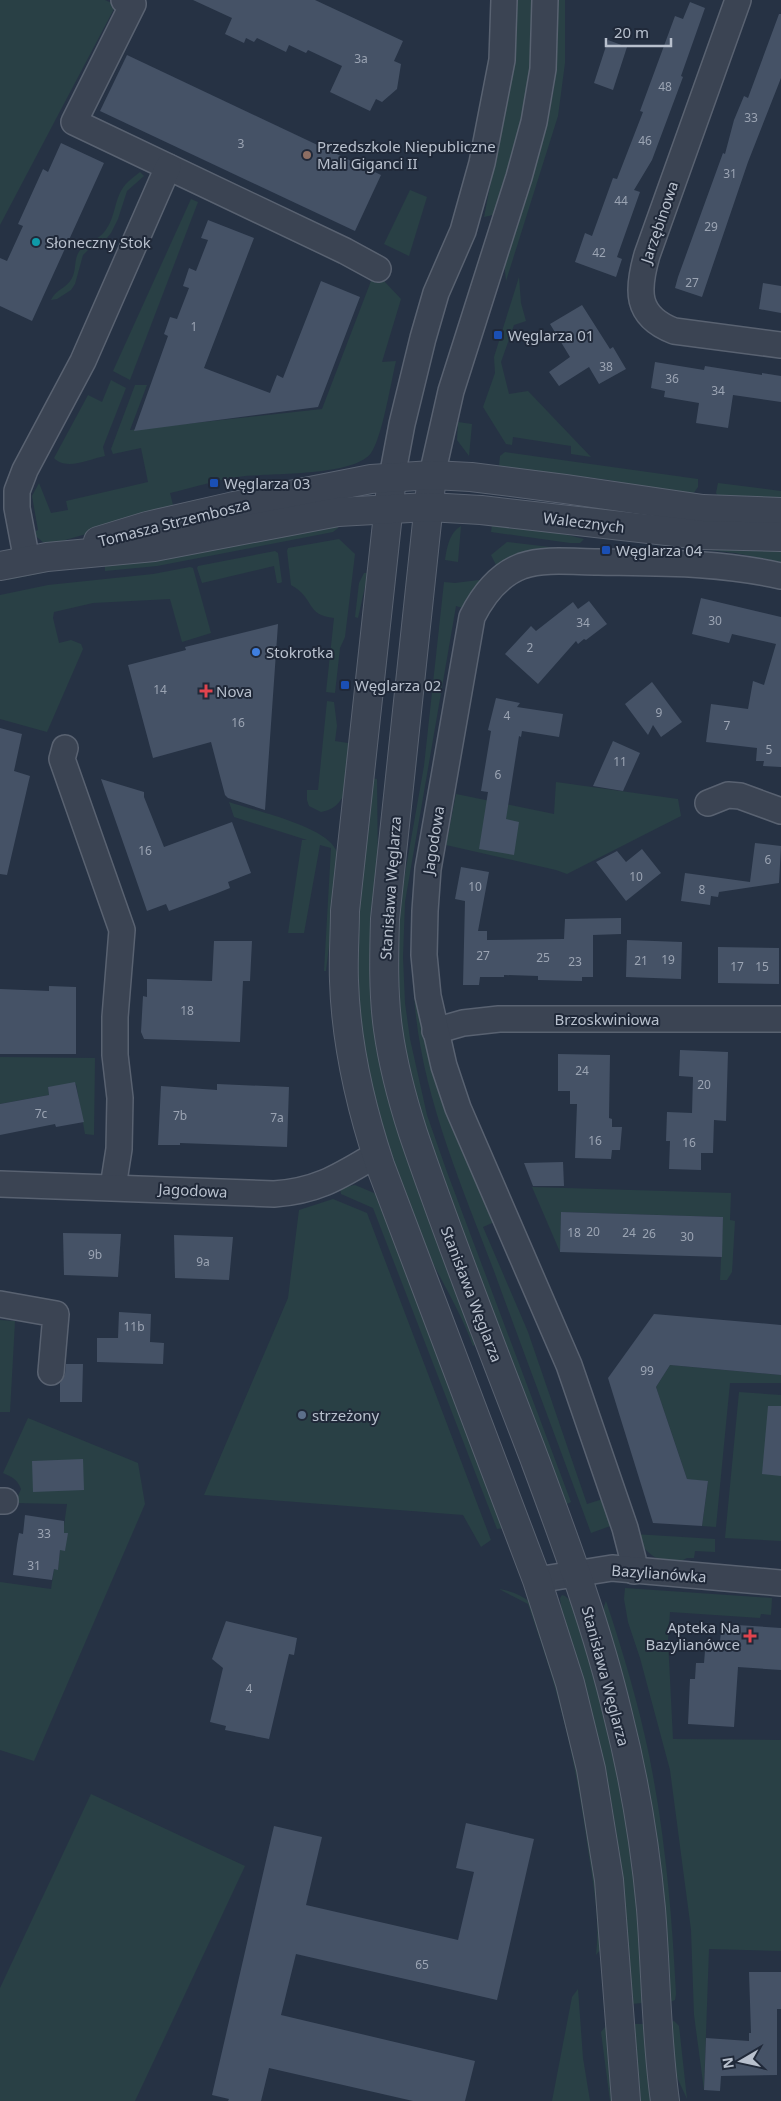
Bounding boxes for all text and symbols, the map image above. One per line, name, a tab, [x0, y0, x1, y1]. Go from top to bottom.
scale bar	[606, 15, 671, 47]
text: 20 m	[614, 22, 649, 42]
house number: 3a	[354, 50, 368, 67]
house number: 48	[658, 78, 672, 95]
house number: 33	[744, 109, 758, 126]
house number: 46	[638, 132, 652, 149]
house number: 3	[238, 135, 245, 152]
place label: Przedszkole Niepubliczne Mali Giganci II	[317, 136, 496, 173]
marker: Przedszkole Niepubliczne Mali Giganci II	[301, 149, 313, 161]
house number: 31	[723, 165, 737, 182]
street label: Jarzębinowa	[635, 178, 682, 268]
house number: 44	[614, 192, 628, 209]
house number: 29	[704, 218, 718, 235]
place label: Słoneczny Stok	[46, 232, 151, 252]
marker: Słoneczny Stok	[30, 236, 42, 248]
house number: 42	[592, 244, 606, 261]
house number: 27	[685, 274, 699, 291]
house number: 1	[191, 318, 197, 335]
place label: Węglarza 01	[508, 325, 594, 345]
marker: Węglarza 01	[492, 329, 504, 341]
house number: 38	[599, 358, 613, 375]
house number: 36	[665, 370, 679, 387]
house number: 34	[711, 382, 725, 399]
place label: Węglarza 03	[224, 473, 310, 493]
marker: Węglarza 03	[208, 477, 220, 489]
street label: Tomasza Strzembosza	[96, 493, 252, 551]
street label: Walecznych	[542, 507, 626, 537]
place label: Węglarza 04	[616, 540, 703, 560]
marker: Węglarza 04	[600, 544, 612, 556]
house number: 30	[708, 612, 722, 629]
house number: 34	[576, 614, 590, 631]
house number: 2	[527, 639, 534, 656]
place label: Stokrotka	[266, 642, 334, 662]
marker: Stokrotka	[250, 646, 262, 658]
place label: Węglarza 02	[355, 675, 441, 695]
marker: Węglarza 02	[339, 679, 351, 691]
house number: 14	[153, 681, 167, 698]
place label: Nova	[216, 681, 252, 701]
marker: Nova	[200, 685, 212, 697]
house number: 9	[656, 704, 663, 721]
house number: 4	[504, 707, 511, 724]
house number: 16	[231, 714, 245, 731]
house number: 7	[724, 717, 731, 734]
house number: 5	[766, 741, 773, 758]
house number: 11	[613, 753, 627, 770]
house number: 6	[495, 766, 502, 783]
street label: Jagodowa	[417, 804, 448, 878]
street label: Stanisława Węglarza	[375, 815, 405, 961]
house number: 16	[138, 842, 152, 859]
house number: 6	[765, 851, 772, 868]
house number: 10	[629, 868, 643, 885]
house number: 10	[468, 878, 482, 895]
house number: 8	[699, 881, 706, 898]
house number: 27	[476, 947, 490, 964]
house number: 25	[536, 949, 550, 966]
house number: 19	[661, 951, 675, 968]
house number: 21	[634, 952, 648, 969]
house number: 23	[568, 953, 582, 970]
house number: 17	[730, 958, 744, 975]
house number: 15	[755, 958, 769, 975]
house number: 18	[180, 1002, 194, 1019]
street label: Brzoskwiniowa	[554, 1009, 660, 1029]
house number: 24	[575, 1062, 589, 1079]
house number: 20	[697, 1076, 711, 1093]
house number: 7c	[35, 1105, 48, 1122]
house number: 7b	[173, 1107, 187, 1124]
house number: 7a	[270, 1109, 284, 1126]
house number: 16	[588, 1132, 602, 1149]
house number: 16	[682, 1134, 696, 1151]
street label: Jagodowa	[156, 1178, 228, 1202]
street label: Stanisława Węglarza	[437, 1223, 507, 1365]
house number: 20	[586, 1223, 600, 1240]
house number: 18	[567, 1224, 581, 1241]
house number: 24	[622, 1224, 636, 1241]
house number: 26	[642, 1225, 656, 1242]
house number: 30	[680, 1228, 694, 1245]
house number: 9b	[88, 1246, 102, 1263]
house number: 9a	[196, 1253, 210, 1270]
house number: 11b	[123, 1318, 145, 1335]
house number: 99	[640, 1362, 654, 1379]
place label: strzeżony	[312, 1405, 380, 1425]
marker: strzeżony	[296, 1409, 308, 1421]
house number: 33	[37, 1525, 51, 1542]
house number: 31	[27, 1557, 41, 1574]
street label: Bazylianówka	[611, 1560, 707, 1586]
street label: Stanisława Węglarza	[578, 1604, 634, 1748]
place label: Apteka Na Bazylianówce	[645, 1617, 740, 1654]
marker: Apteka Na Bazylianówce	[744, 1630, 756, 1642]
house number: 4	[246, 1680, 253, 1697]
house number: 65	[415, 1956, 429, 1973]
north arrow	[716, 2036, 766, 2086]
text: N	[717, 2056, 738, 2070]

